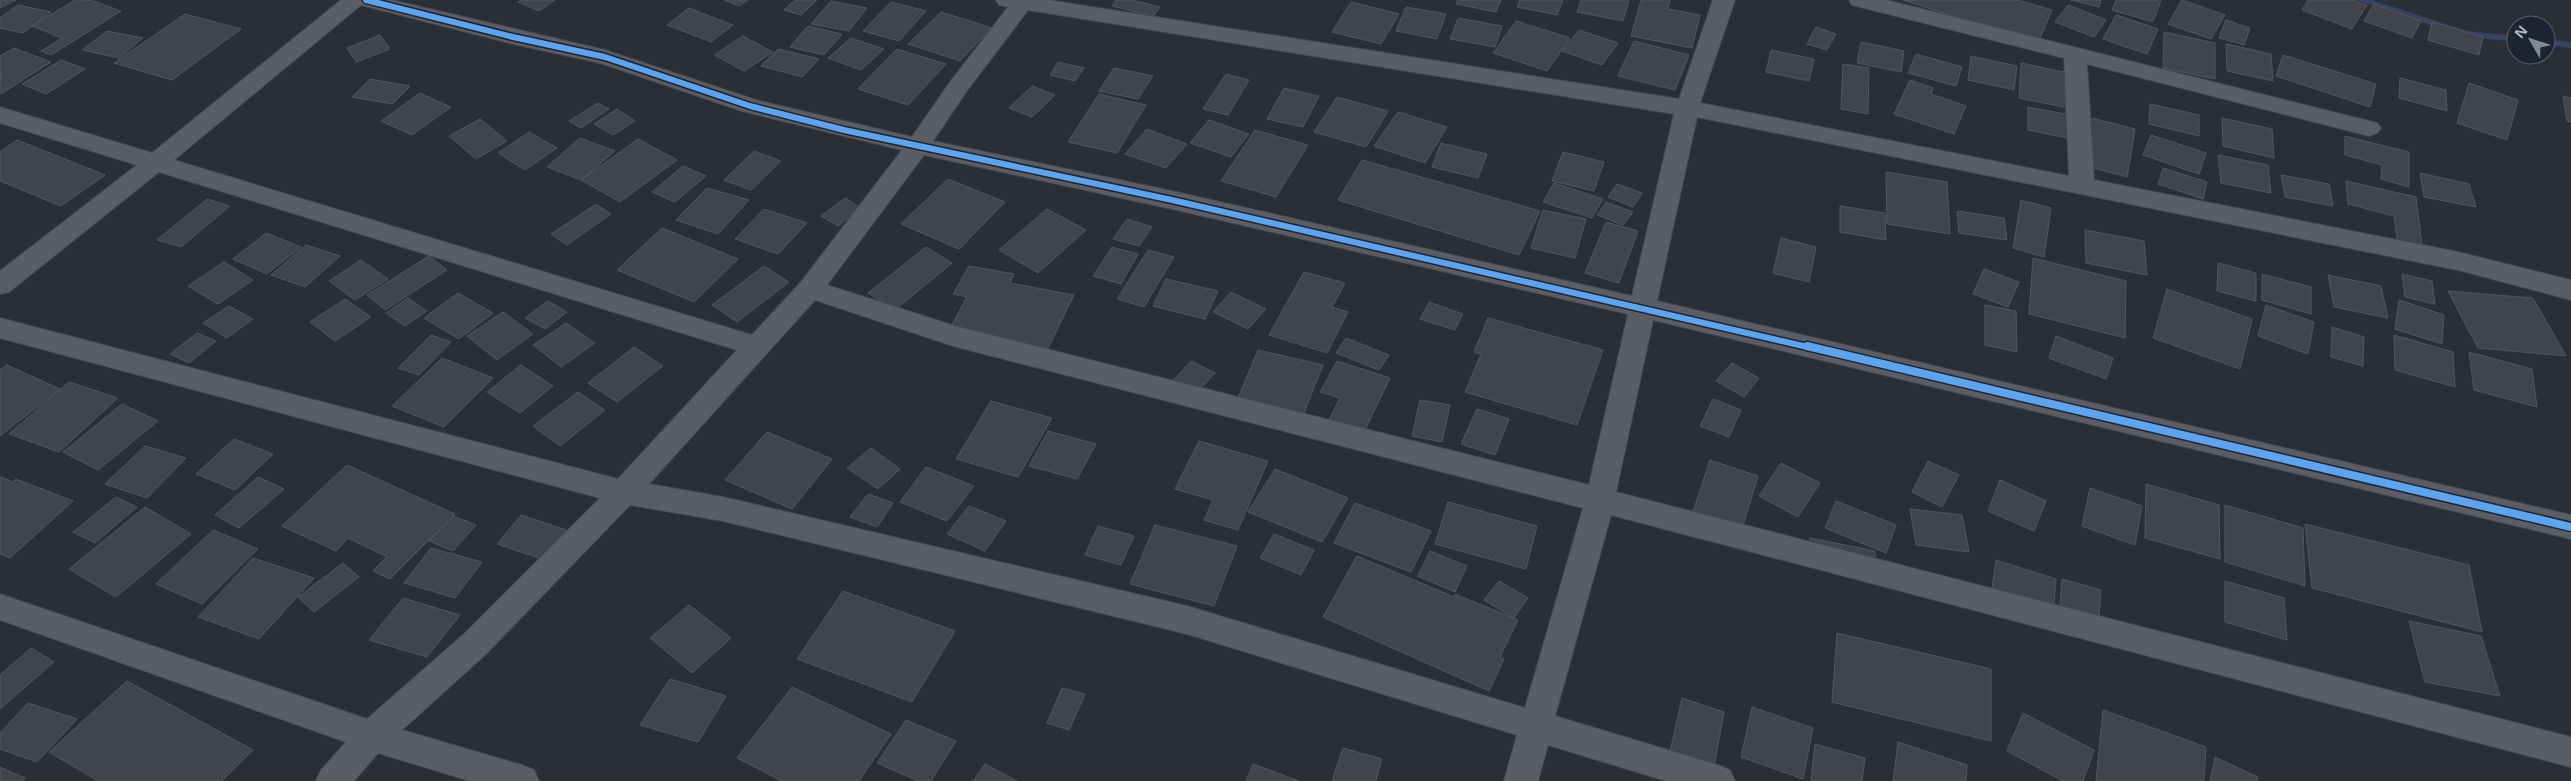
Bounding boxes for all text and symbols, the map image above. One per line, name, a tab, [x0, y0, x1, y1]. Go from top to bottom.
north arrow	[2506, 15, 2556, 65]
text: N	[2510, 21, 2531, 42]

